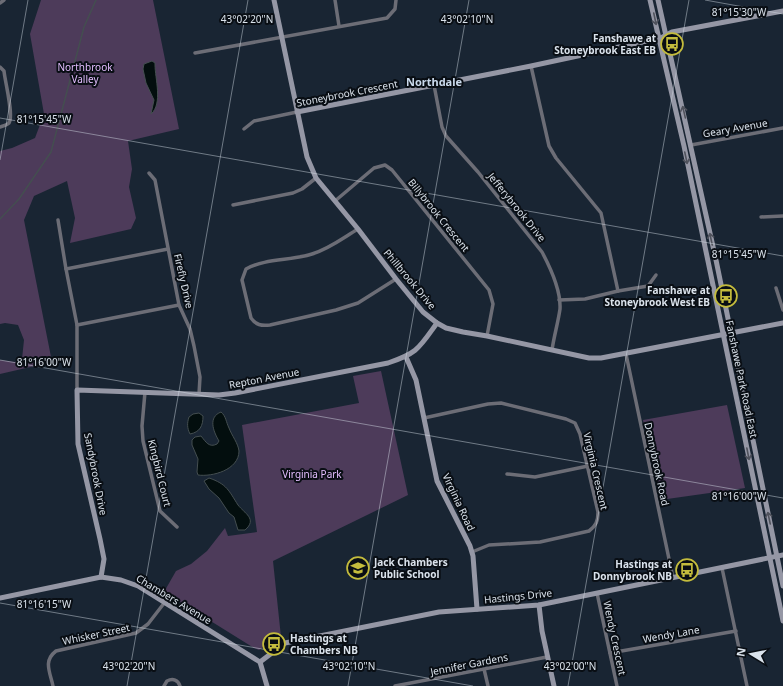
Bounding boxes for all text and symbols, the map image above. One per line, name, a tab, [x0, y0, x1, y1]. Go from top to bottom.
text: 81°15'30"W	[712, 5, 767, 19]
text: 43°02'20"N	[221, 12, 273, 26]
text: 43°02'10"N	[441, 12, 493, 26]
one-way arrow	[651, 12, 659, 25]
place label: Fanshawe at Stoneybrook East EB	[554, 31, 657, 57]
bus stop icon: Fanshawe at Stoneybrook East EB	[659, 31, 685, 57]
park label: Northbrook Valley	[57, 60, 113, 86]
district label: Northdale	[406, 74, 462, 89]
street label: Stoneybrook Crescent	[295, 76, 399, 110]
one-way arrow	[679, 106, 687, 119]
text: 81°15'45"W	[17, 112, 72, 126]
street label: Geary Avenue	[702, 115, 769, 141]
one-way arrow	[683, 152, 691, 165]
street label: Jefferybrook Drive	[484, 169, 549, 245]
street label: Billybrook Crescent	[405, 175, 473, 255]
one-way arrow	[707, 233, 715, 246]
street label: Phillbrook Drive	[381, 246, 440, 312]
text: 81°15'45"W	[712, 247, 767, 261]
street label: Firefly Drive	[171, 252, 197, 310]
place label: Fanshawe at Stoneybrook West EB	[604, 283, 711, 309]
bus stop icon: Fanshawe at Stoneybrook West EB	[713, 283, 739, 309]
street label: Fanshawe Park Road East	[723, 319, 761, 439]
text: 81°16'00"W	[17, 355, 72, 369]
street label: Repton Avenue	[228, 364, 301, 392]
street label: Donnybrook Road	[641, 421, 673, 507]
street label: Virginia Crescent	[580, 431, 612, 512]
street label: Sandybrook Drive	[81, 432, 111, 517]
street label: Kingbird Court	[145, 438, 175, 508]
one-way arrow	[745, 448, 753, 461]
park label: Virginia Park	[282, 467, 342, 481]
street label: Virginia Road	[439, 471, 479, 533]
text: 81°16'00"W	[712, 489, 767, 503]
one-way arrow	[764, 512, 772, 525]
school or university icon: Jack Chambers Public School	[345, 555, 371, 581]
place label: Jack Chambers Public School	[373, 555, 448, 581]
place label: Hastings at Donnybrook NB	[593, 557, 673, 583]
bus stop icon: Hastings at Donnybrook NB	[674, 557, 700, 583]
street label: Chambers Avenue	[134, 571, 215, 627]
street label: Hastings Drive	[483, 585, 553, 607]
text: 81°16'15"W	[17, 597, 72, 611]
street label: Wendy Crescent	[600, 600, 630, 677]
street label: Whisker Street	[61, 620, 131, 648]
street label: Wendy Lane	[641, 622, 701, 646]
bus stop icon: Hastings at Chambers NB	[261, 631, 287, 657]
place label: Hastings at Chambers NB	[290, 631, 358, 657]
north arrow	[731, 634, 771, 674]
text: N	[732, 646, 749, 658]
street label: Jennifer Gardens	[428, 650, 509, 679]
text: 43°02'20"N	[103, 659, 155, 673]
text: 43°02'10"N	[323, 659, 375, 673]
text: 43°02'00"N	[544, 659, 596, 673]

